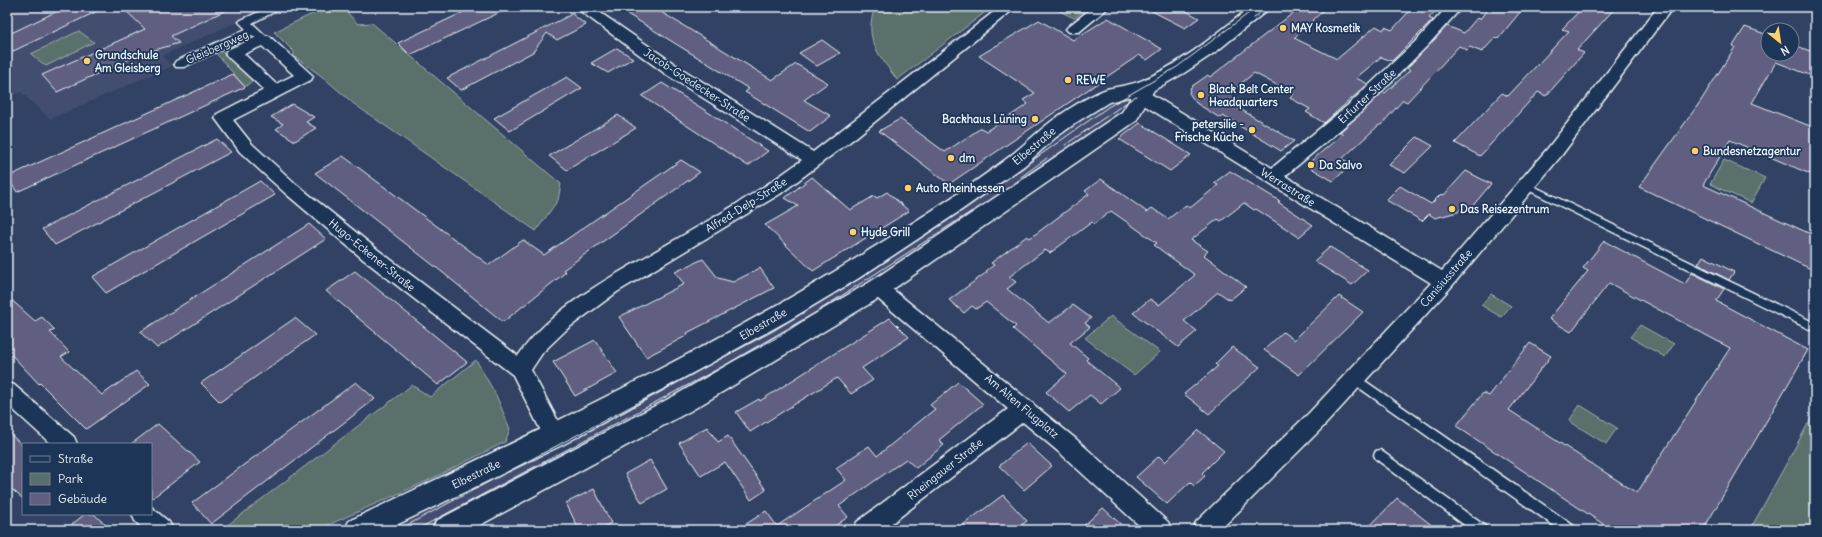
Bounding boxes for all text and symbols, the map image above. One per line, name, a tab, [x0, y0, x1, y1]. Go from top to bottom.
place label: MAY Kosmetik	[1291, 21, 1361, 35]
north arrow	[1760, 22, 1800, 62]
marker: MAY Kosmetik	[1278, 23, 1288, 33]
street label: Gleisbergweg	[184, 27, 250, 67]
text: N	[1778, 43, 1792, 59]
street label: Jacob-Goedecker-Straße	[641, 45, 753, 125]
place label: Grundschule Am Gleisberg	[95, 48, 161, 76]
marker: Grundschule Am Gleisberg	[82, 56, 92, 66]
street label: Erfurter Straße	[1335, 66, 1399, 126]
place label: REWE	[1076, 73, 1106, 87]
marker: REWE	[1063, 75, 1073, 85]
place label: Black Belt Center Headquarters	[1209, 82, 1294, 110]
marker: Black Belt Center Headquarters	[1196, 90, 1206, 100]
place label: Backhaus Lüning	[942, 112, 1027, 127]
marker: Backhaus Lüning	[1030, 114, 1040, 124]
place label: petersilie - Frische Küche	[1175, 117, 1244, 144]
street label: Elbestraße	[1009, 124, 1059, 168]
marker: petersilie - Frische Küche	[1247, 125, 1257, 135]
place label: Bundesnetzagentur	[1703, 144, 1801, 159]
marker: Bundesnetzagentur	[1690, 146, 1700, 156]
place label: dm	[959, 151, 975, 165]
marker: dm	[946, 153, 956, 163]
place label: Da Salvo	[1319, 158, 1362, 172]
marker: Da Salvo	[1306, 160, 1316, 170]
street label: Werrastraße	[1258, 165, 1318, 209]
street label: Alfred-Delp-Straße	[703, 174, 789, 236]
place label: Auto Rheinhessen	[916, 181, 1005, 195]
marker: Auto Rheinhessen	[903, 183, 913, 193]
place label: Das Reisezentrum	[1460, 202, 1550, 216]
marker: Das Reisezentrum	[1447, 204, 1457, 214]
street label: Hugo-Eckener-Straße	[326, 216, 418, 294]
place label: Hyde Grill	[861, 225, 910, 240]
marker: Hyde Grill	[848, 227, 858, 237]
street label: Canisiusstraße	[1417, 246, 1475, 310]
street label: Elbestraße	[737, 305, 789, 343]
street label: Am Alten Flugplatz	[982, 371, 1062, 441]
street label: Rheingauer Straße	[904, 435, 986, 503]
legend	[22, 443, 152, 515]
text: Straße	[58, 451, 93, 466]
street label: Elbestraße	[449, 456, 503, 492]
text: Park	[58, 471, 83, 486]
text: Gebäude	[58, 491, 107, 506]

